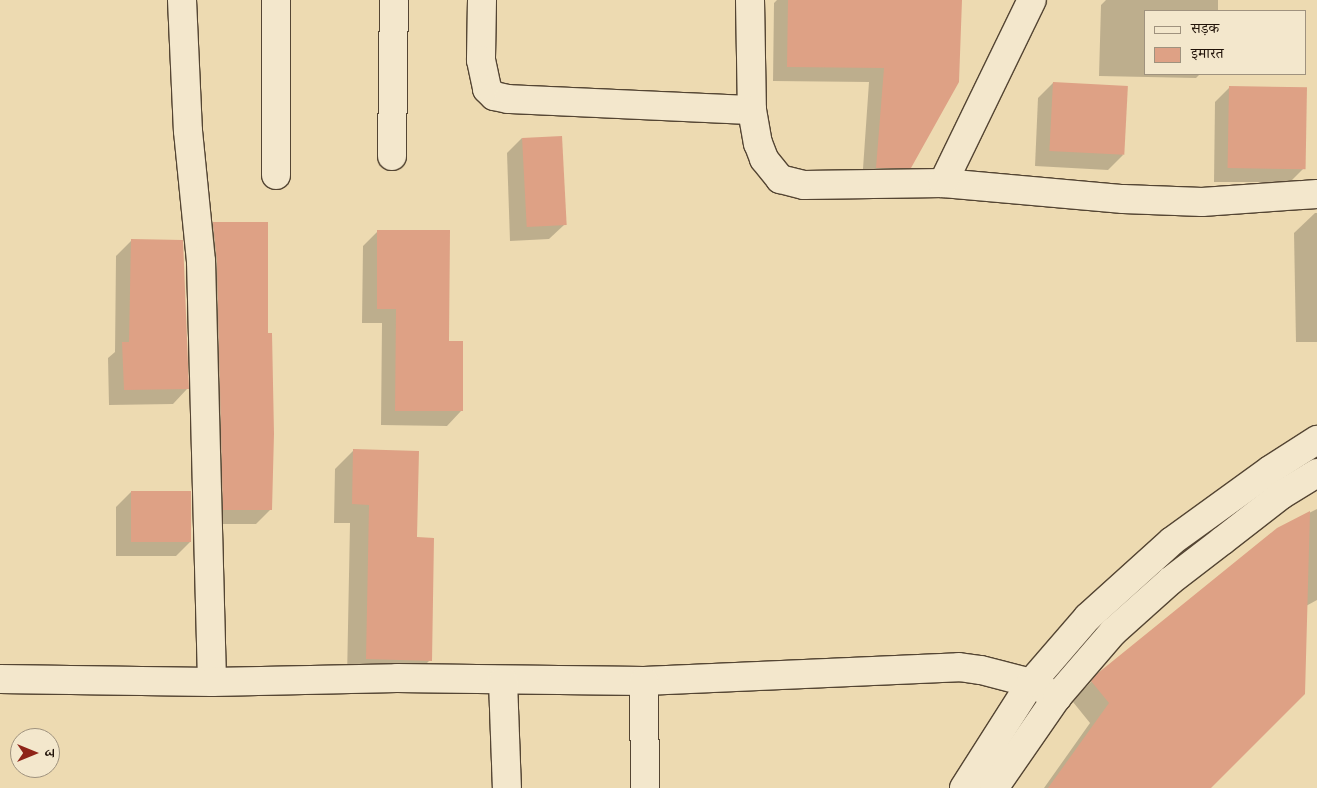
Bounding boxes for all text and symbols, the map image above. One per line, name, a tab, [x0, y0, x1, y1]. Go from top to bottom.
legend	[1144, 10, 1307, 75]
text: सड़क	[1191, 18, 1219, 38]
text: इमारत	[1191, 43, 1224, 63]
north arrow	[10, 728, 60, 778]
text: उ	[40, 749, 59, 757]

